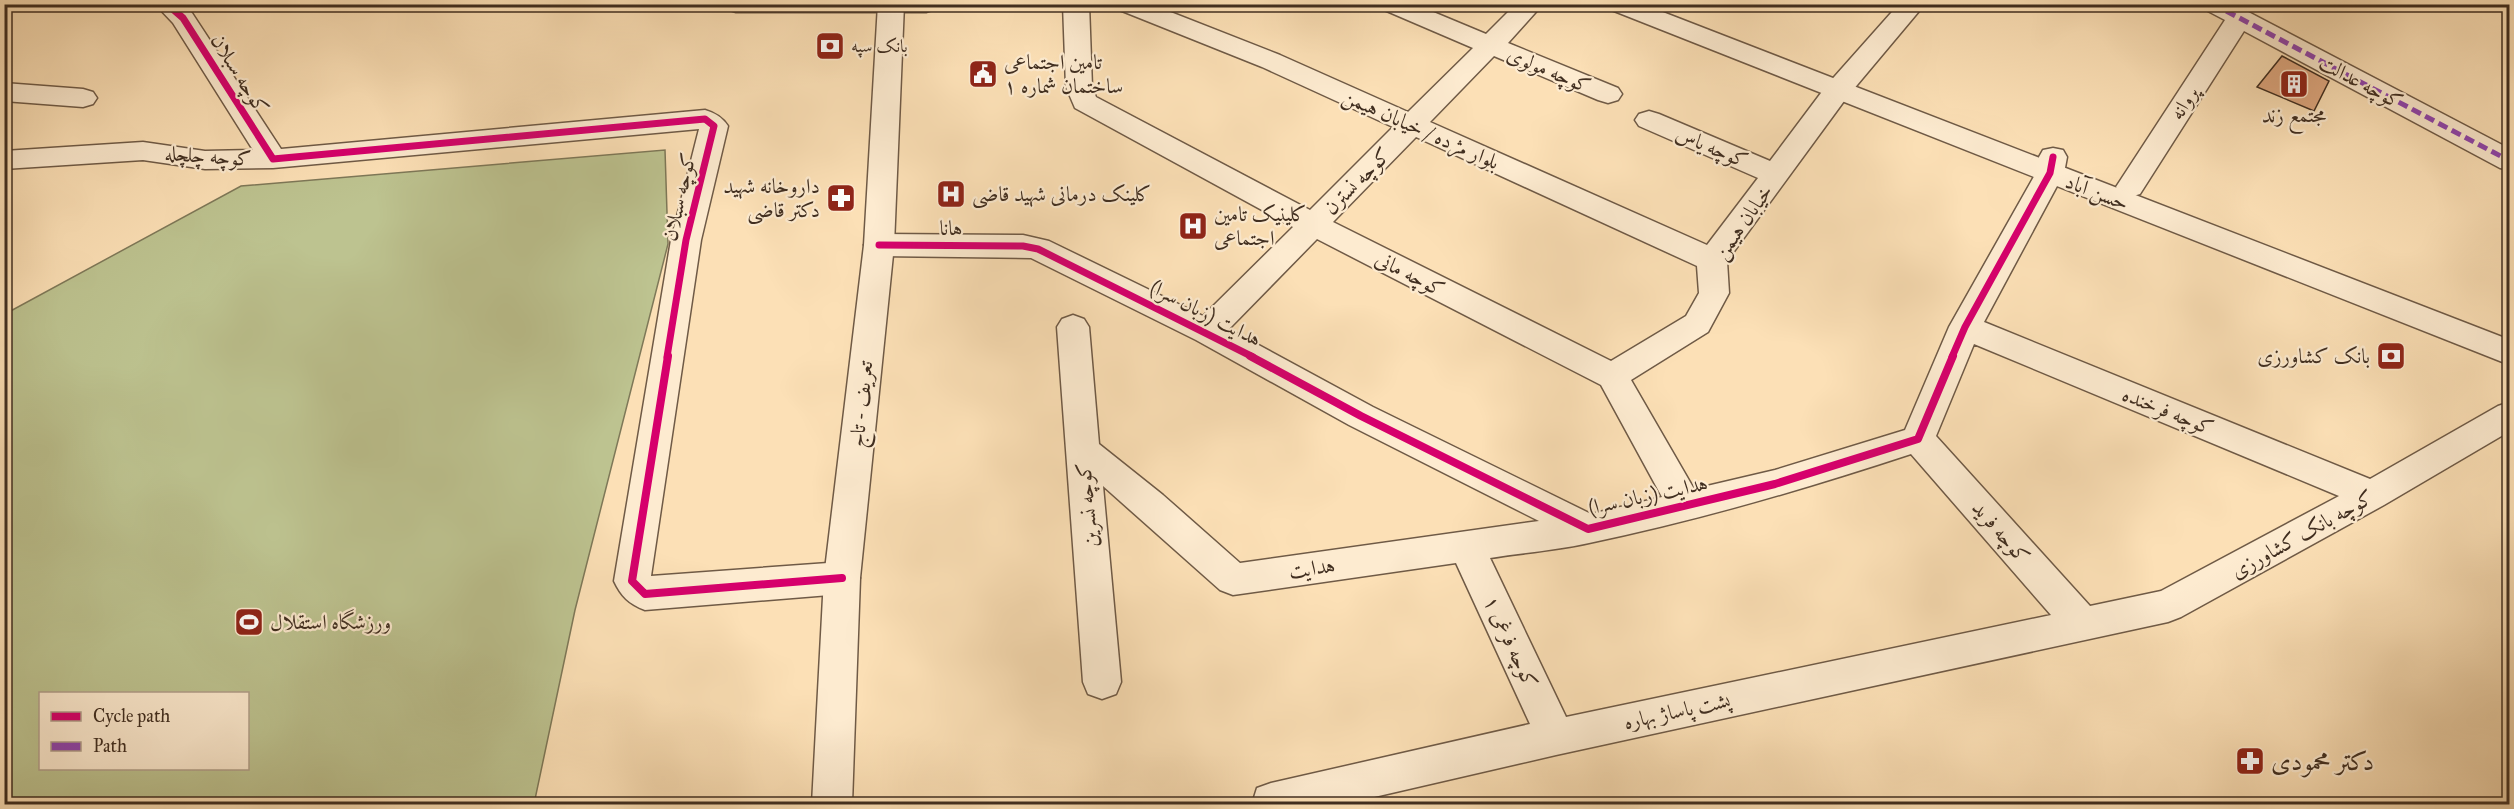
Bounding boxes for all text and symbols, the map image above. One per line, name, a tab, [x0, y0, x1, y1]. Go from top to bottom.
street label: کوچه سبلان	[204, 29, 275, 120]
bank icon: بانک سپه	[814, 30, 846, 62]
place label: بانک سپه	[851, 35, 908, 58]
street label: کوچه مولوی	[1503, 41, 1595, 100]
place label: تامین اجتماعی ساختمان شماره ۱	[1004, 49, 1123, 99]
street label: کوچه عدالت	[2314, 49, 2407, 116]
public building icon: تامین اجتماعی ساختمان شماره ۱	[967, 58, 999, 90]
building icon: مجتمع زند	[2278, 68, 2310, 100]
street label: پروانه	[2164, 79, 2206, 125]
street label: بلوار مژده / خیابان هیمن	[1338, 83, 1503, 177]
place label: مجتمع زند	[2262, 102, 2327, 134]
street label: کوچه یاس	[1672, 120, 1752, 175]
street label: کوچه چلچله	[164, 140, 252, 173]
street label: کوچه نسترن	[1318, 142, 1397, 221]
street label: کوچه سبلان	[656, 150, 703, 244]
street label: حسن آباد	[2061, 168, 2132, 217]
place label: داروخانه شهید دکتر قاضی	[723, 173, 820, 225]
hospital icon: کلینک درمانی شهید قاضی	[935, 178, 967, 210]
street label: خیابان هیمن	[1708, 179, 1779, 265]
place label: کلینک درمانی شهید قاضی	[972, 181, 1152, 209]
pharmacy icon: داروخانه شهید دکتر قاضی	[825, 182, 857, 214]
place label: کلینیک تامین اجتماعی	[1214, 201, 1307, 251]
hospital icon: کلینیک تامین اجتماعی	[1177, 210, 1209, 242]
street label: هانا	[939, 215, 963, 241]
street label: کوچه مانی	[1370, 245, 1449, 303]
street label: هدایت (زبان سرا)	[1146, 274, 1266, 353]
bank icon: بانک کشاورزی	[2375, 340, 2407, 372]
place label: بانک کشاورزی	[2257, 343, 2370, 369]
street label: تعریف - تاج	[844, 358, 885, 449]
street label: کوچه فرخنده	[2118, 381, 2217, 442]
street label: کوچه نسرین	[1070, 461, 1105, 549]
street label: هدایت (زبان سرا)	[1586, 470, 1710, 521]
street label: کوچه بانک کشاورزی	[2226, 484, 2378, 585]
street label: کوچه فرید	[1966, 495, 2035, 570]
street label: هدایت	[1287, 552, 1337, 584]
street label: کوچه فرغی ۱	[1477, 592, 1544, 693]
sports icon: ورزشگاه استقلال	[233, 606, 265, 638]
place label: ورزشگاه استقلال	[270, 609, 391, 635]
street label: پشت پاساژ بهاره	[1621, 687, 1735, 737]
legend	[39, 692, 249, 770]
text: Cycle path	[93, 705, 170, 727]
text: Path	[93, 735, 127, 757]
pharmacy icon: دکتر محمودی	[2234, 745, 2266, 777]
place label: دکتر محمودی	[2271, 745, 2374, 778]

